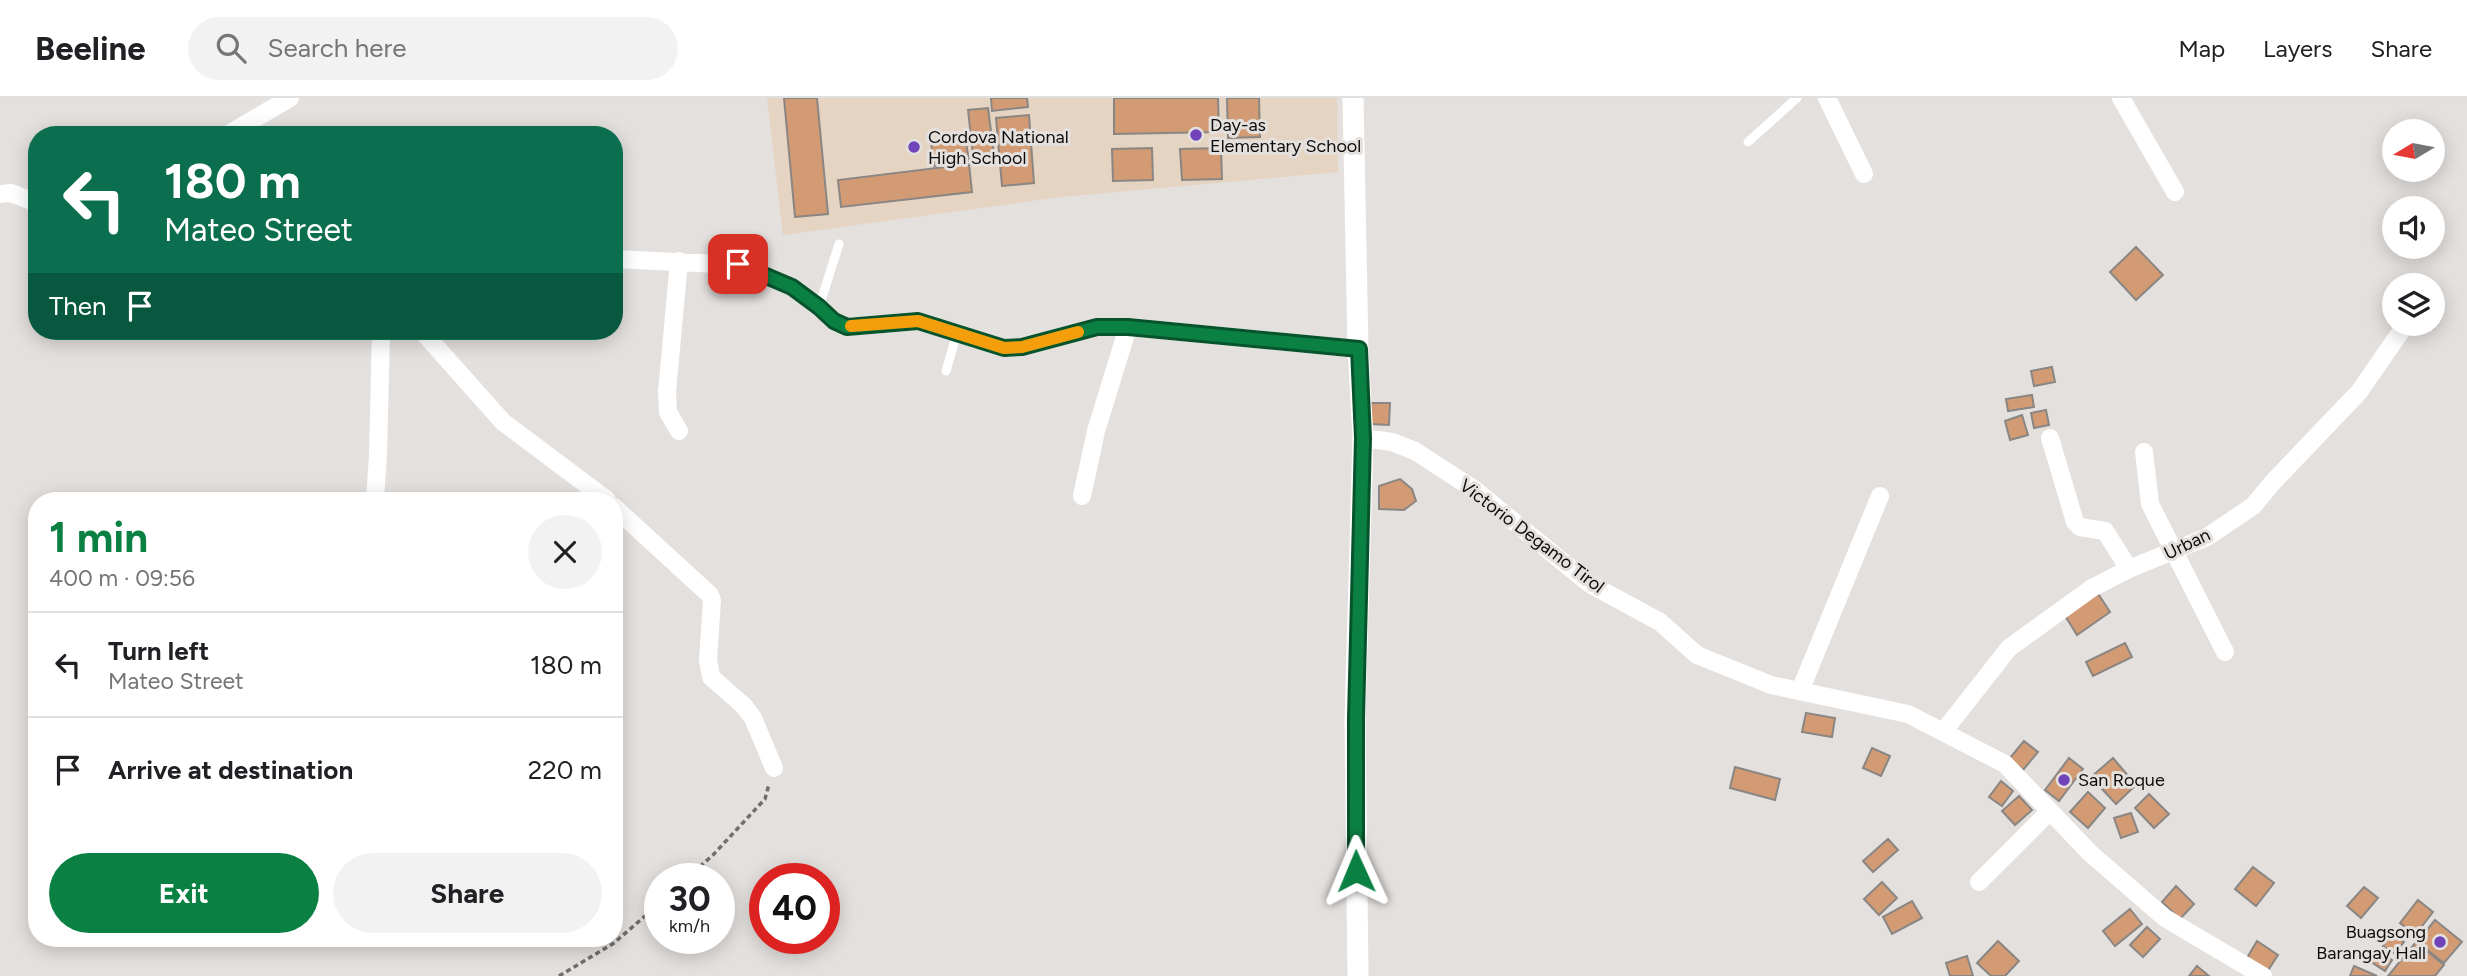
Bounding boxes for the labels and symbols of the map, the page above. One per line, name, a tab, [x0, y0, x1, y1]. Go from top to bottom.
place label: Day-as Elementary School	[1210, 114, 1361, 157]
north arrow	[2382, 119, 2445, 182]
place label: Cordova National High School	[928, 126, 1069, 169]
marker: Day-as Elementary School	[1188, 127, 1204, 143]
marker: Cordova National High School	[906, 139, 922, 155]
pin	[708, 234, 768, 294]
street label: Victorio Degamo Tirol	[1455, 474, 1609, 598]
street label: Urban	[2160, 523, 2214, 565]
place label: San Roque	[2078, 769, 2165, 791]
marker: San Roque	[2056, 772, 2072, 788]
position arrow	[1319, 834, 1393, 908]
speed limit sign: 40	[749, 863, 840, 954]
place label: Buagsong Barangay Hall	[2316, 921, 2426, 964]
marker: Buagsong Barangay Hall	[2432, 934, 2448, 950]

